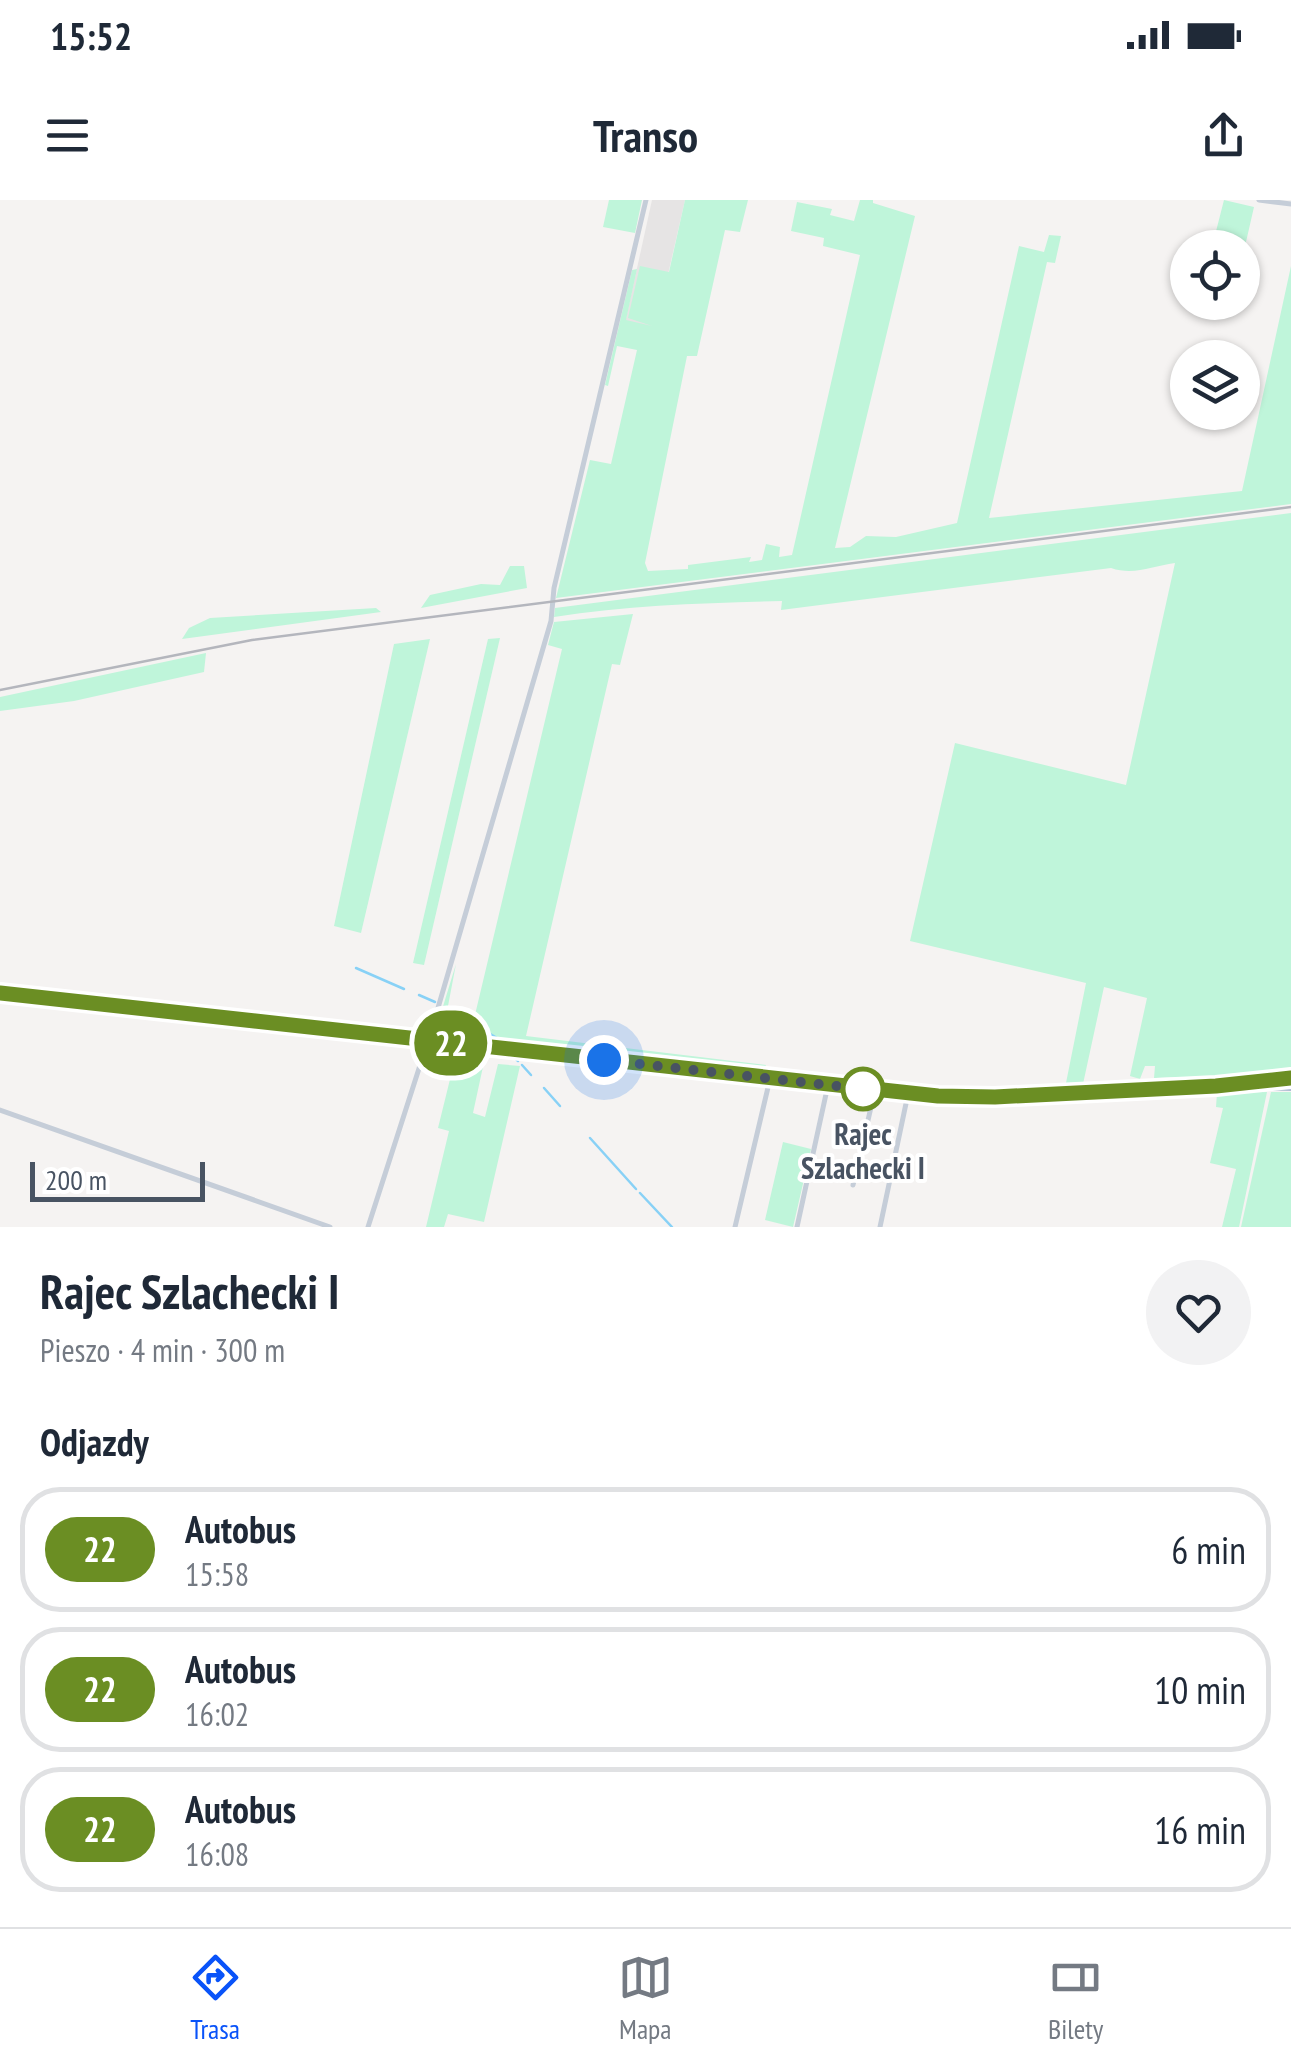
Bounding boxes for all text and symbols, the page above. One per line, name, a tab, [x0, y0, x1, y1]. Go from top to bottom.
text: 15:52	[50, 11, 132, 60]
text: Transo	[593, 106, 698, 164]
icon: menu	[40, 108, 95, 163]
icon: share	[1196, 108, 1251, 163]
map controls	[1170, 230, 1260, 430]
button: locate	[1170, 230, 1260, 320]
button: layers	[1170, 340, 1260, 430]
line badge: 22	[406, 1010, 496, 1076]
text: 22	[434, 1020, 468, 1066]
your location	[579, 1035, 629, 1085]
marker: Rajec Szlachecki I	[842, 1068, 884, 1110]
place label: Rajec Szlachecki I	[801, 1114, 925, 1187]
scale bar	[30, 1157, 205, 1201]
text: 200 m	[45, 1161, 107, 1198]
text: Rajec Szlachecki I	[40, 1260, 339, 1322]
button: heart	[1146, 1260, 1251, 1365]
text: Pieszo · 4 min · 300 m	[40, 1329, 285, 1371]
text: Odjazdy	[40, 1417, 149, 1466]
text: Autobus	[185, 1504, 296, 1553]
text: 6 min	[1171, 1525, 1246, 1574]
text: 22	[83, 1526, 117, 1572]
text: 15:58	[185, 1553, 249, 1595]
text: Autobus	[185, 1644, 296, 1693]
text: 10 min	[1154, 1665, 1246, 1714]
text: 22	[83, 1666, 117, 1712]
text: 16:02	[185, 1693, 249, 1735]
text: Autobus	[185, 1784, 296, 1833]
text: 16 min	[1154, 1805, 1246, 1854]
text: 22	[83, 1806, 117, 1852]
text: 16:08	[185, 1833, 249, 1875]
tab: Trasa	[188, 1950, 243, 2047]
tab: Mapa	[618, 1950, 673, 2047]
tab: Bilety	[1048, 1950, 1103, 2047]

